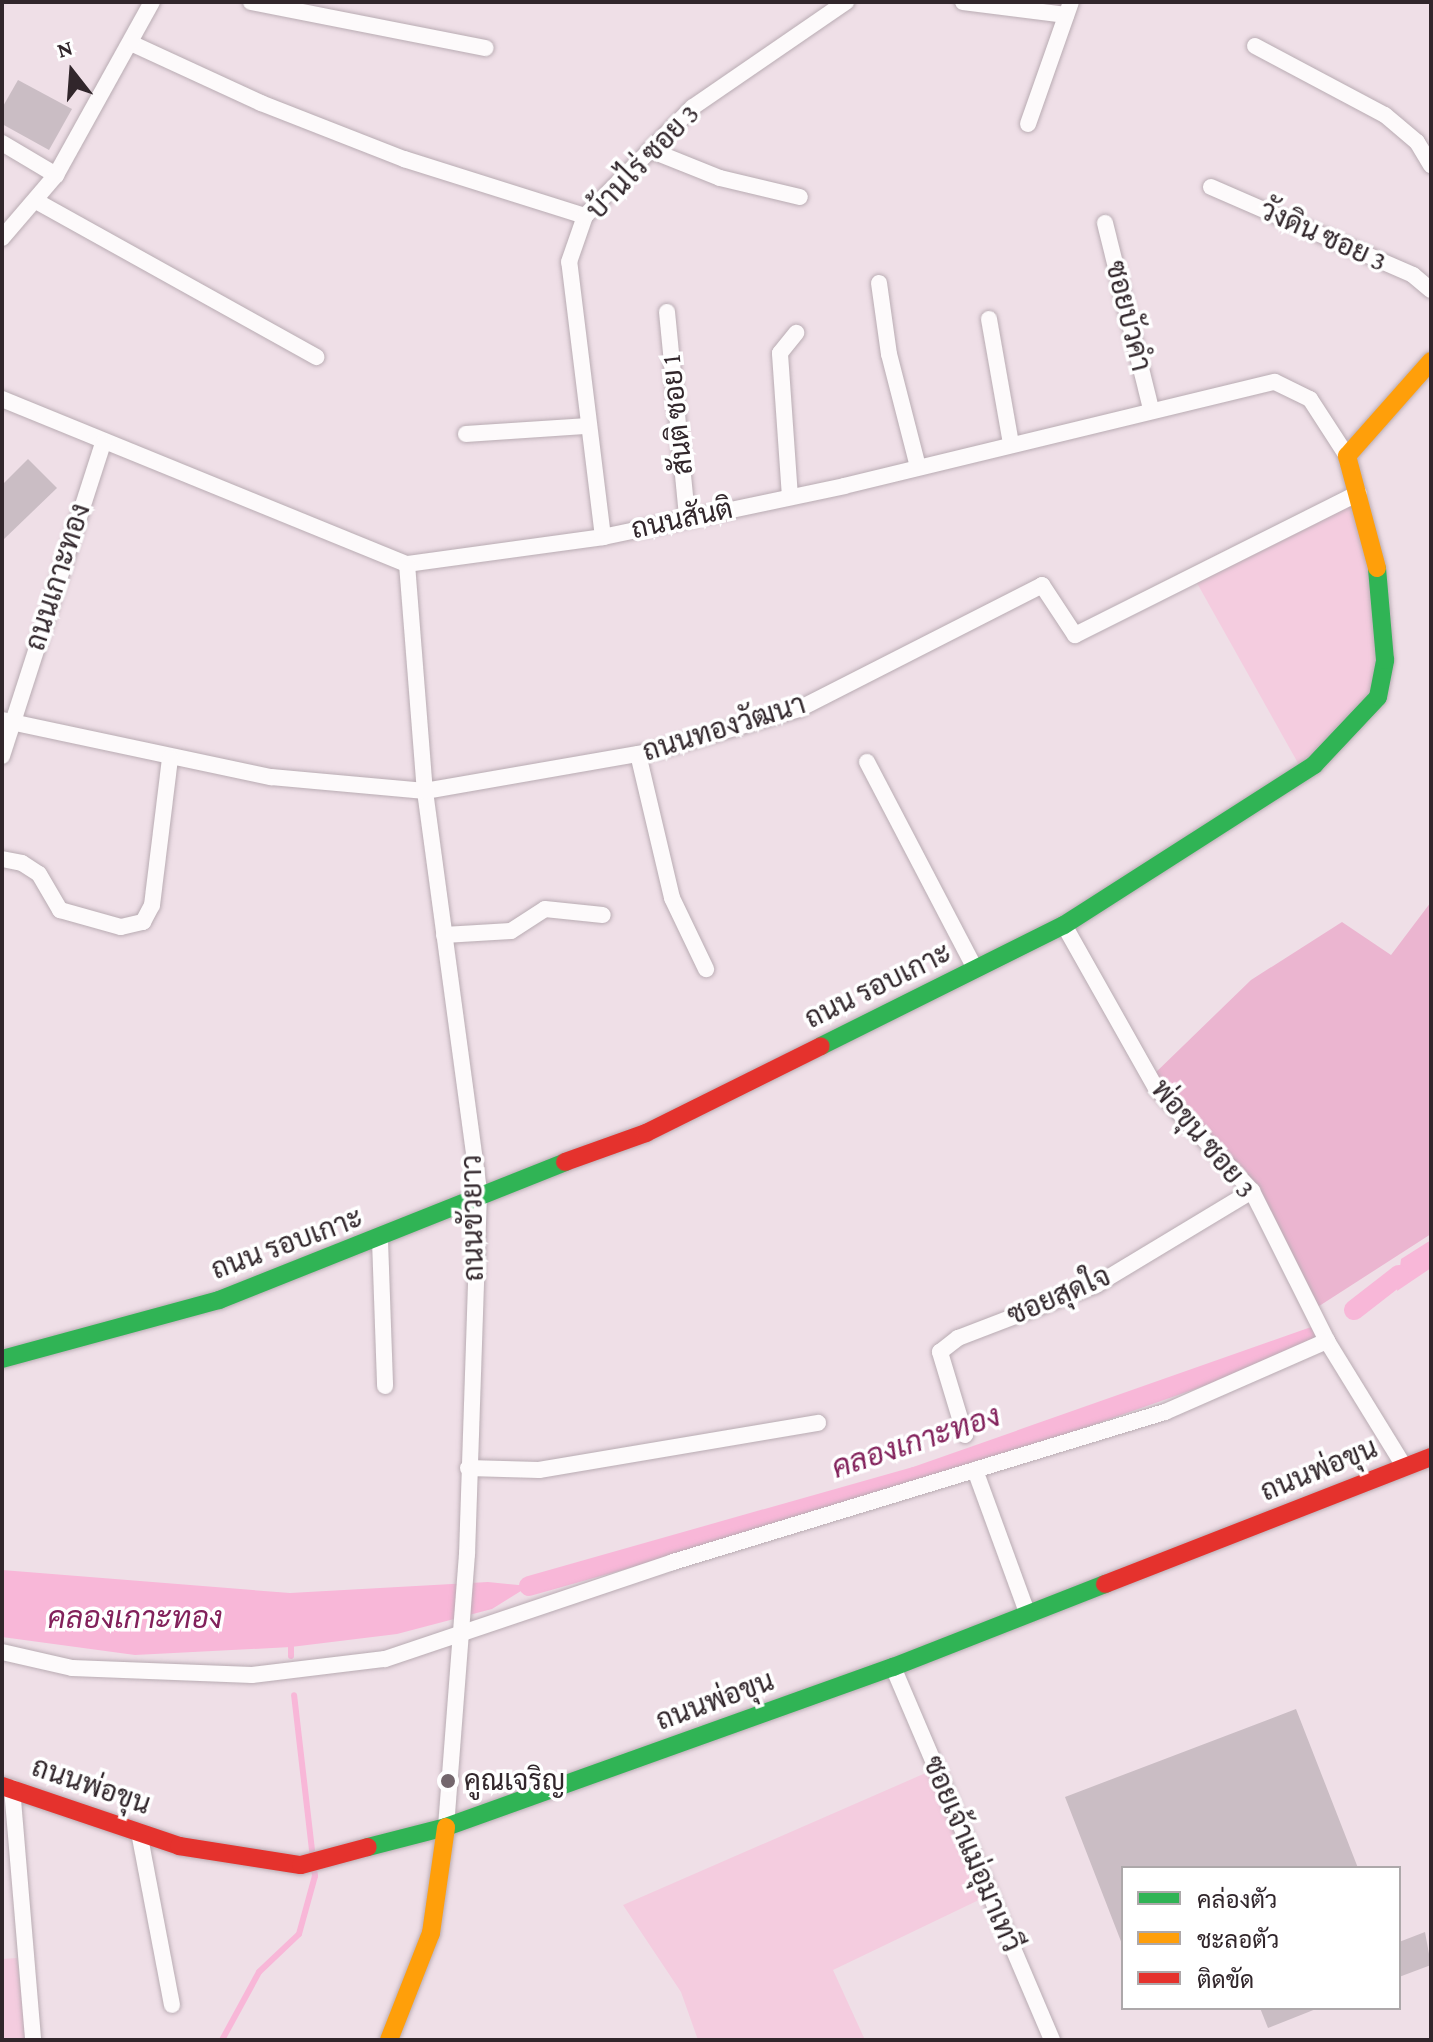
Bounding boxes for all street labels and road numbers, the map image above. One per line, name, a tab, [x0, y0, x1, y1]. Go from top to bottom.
street label: บ้านไร่ ซอย 3	[580, 97, 706, 227]
street label: วังดิน ซอย 3	[1255, 193, 1391, 279]
street label: ซอยบัวคำ	[1098, 257, 1158, 375]
street label: สันติ ซอย 1	[654, 353, 700, 477]
street label: ถนนสันติ	[628, 492, 736, 546]
street label: ถนนเกาะทอง	[18, 499, 98, 655]
street label: ถนนทองวัฒนา	[639, 687, 809, 769]
street label: ถนน รอบเกาะ	[799, 936, 957, 1036]
street label: พ่อขุน ซอย 3	[1144, 1073, 1262, 1205]
street label: ถนนขัวยาว	[455, 1154, 491, 1282]
street label: ถนน รอบเกาะ	[207, 1201, 367, 1287]
street label: ซอยสุดใจ	[1002, 1259, 1116, 1333]
street label: ถนนพ่อขุน	[1256, 1431, 1382, 1509]
street label: ถนนพ่อขุน	[651, 1664, 779, 1738]
street label: ถนนพ่อขุน	[27, 1750, 155, 1822]
street label: ซอยเจ้าแม่อุมาเทวี	[916, 1751, 1028, 1957]

